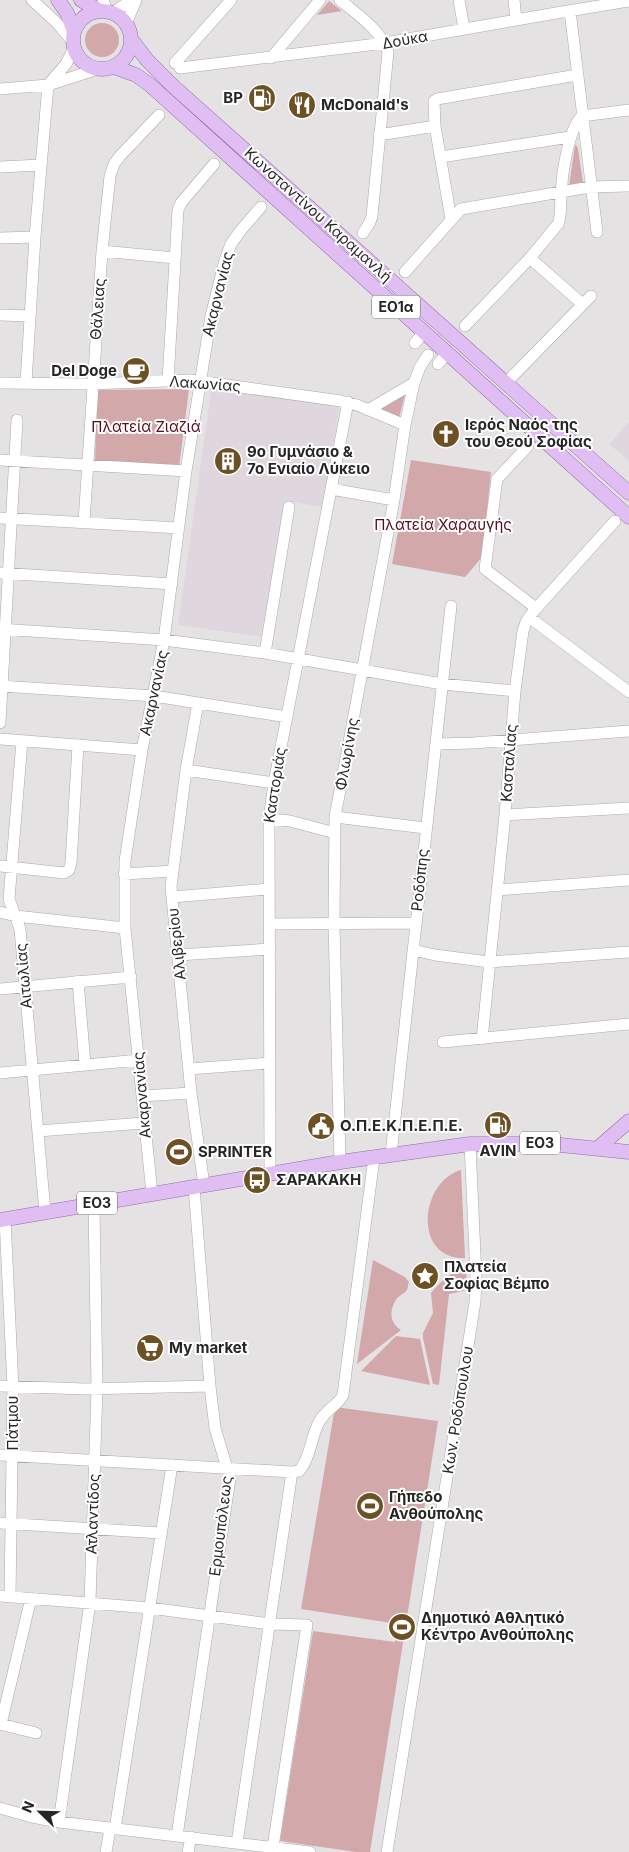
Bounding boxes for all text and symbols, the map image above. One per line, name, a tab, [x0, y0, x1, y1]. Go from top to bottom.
street label: Δούκα	[381, 26, 429, 53]
fuel station icon: BP	[247, 83, 277, 113]
place label: BP	[223, 88, 243, 107]
restaurant icon: McDonald's	[287, 90, 317, 120]
place label: McDonald's	[321, 95, 409, 114]
street label: Κωνσταντίνου Καραμανλή	[241, 143, 396, 286]
street label: Ακαρνανίας	[198, 249, 237, 338]
street label: Θάλειας	[86, 278, 109, 340]
road number: ΕΟ1α	[372, 296, 420, 318]
cafe icon: Del Doge	[121, 356, 151, 386]
place label: Del Doge	[51, 361, 117, 380]
street label: Λακωνίας	[169, 372, 241, 395]
place label: Ιερός Ναός της του Θεού Σοφίας	[465, 415, 592, 451]
park label: Πλατεία Ζιαζιά	[91, 417, 201, 436]
church icon: Ιερός Ναός της του Θεού Σοφίας	[431, 419, 461, 449]
place label: 9ο Γυμνάσιο & 7ο Ενιαίο Λύκειο	[247, 442, 370, 478]
building icon: 9ο Γυμνάσιο & 7ο Ενιαίο Λύκειο	[213, 446, 243, 476]
park label: Πλατεία Χαραυγής	[374, 515, 512, 534]
street label: Ακαρνανίας	[135, 648, 172, 737]
street label: Φλωρίνης	[331, 716, 362, 792]
street label: Κασταλίας	[496, 723, 521, 803]
street label: Καστοριάς	[259, 746, 290, 824]
street label: Ροδόπης	[407, 848, 432, 912]
street label: Αλιβερίου	[163, 907, 190, 981]
street label: Αιτωλίας	[11, 942, 36, 1010]
street label: Ακαρνανίας	[128, 1051, 155, 1139]
fuel station icon: AVIN	[483, 1110, 513, 1140]
public building icon: Ο.Π.Ε.Κ.Π.Ε.Π.Ε.	[306, 1111, 336, 1141]
place label: Ο.Π.Ε.Κ.Π.Ε.Π.Ε.	[340, 1116, 463, 1135]
road number: ΕΟ3	[520, 1132, 560, 1154]
sports icon: SPRINTER	[164, 1137, 194, 1167]
place label: AVIN	[480, 1141, 516, 1160]
place label: SPRINTER	[198, 1142, 272, 1161]
bus stop icon: ΣΑΡΑΚΑΚΗ	[242, 1165, 272, 1195]
place label: ΣΑΡΑΚΑΚΗ	[276, 1170, 361, 1189]
road number: ΕΟ3	[77, 1192, 117, 1214]
place label: Πλατεία Σοφίας Βέμπο	[444, 1257, 549, 1293]
place icon: Πλατεία Σοφίας Βέμπο	[410, 1261, 440, 1291]
supermarket icon: My market	[135, 1333, 165, 1363]
place label: My market	[169, 1338, 248, 1357]
street label: Κων. Ροδόπουλου	[438, 1345, 477, 1475]
street label: Πάτμου	[3, 1396, 22, 1450]
street label: Ατλαντίδος	[82, 1473, 103, 1555]
street label: Ερμουπόλεως	[205, 1475, 236, 1577]
place label: Γήπεδο Ανθούπολης	[389, 1487, 484, 1523]
sports icon: Γήπεδο Ανθούπολης	[355, 1491, 385, 1521]
place label: Δημοτικό Αθλητικό Κέντρο Ανθούπολης	[421, 1608, 574, 1644]
sports icon: Δημοτικό Αθλητικό Κέντρο Ανθούπολης	[387, 1612, 417, 1642]
north arrow	[15, 1787, 65, 1837]
text: N	[18, 1798, 37, 1815]

